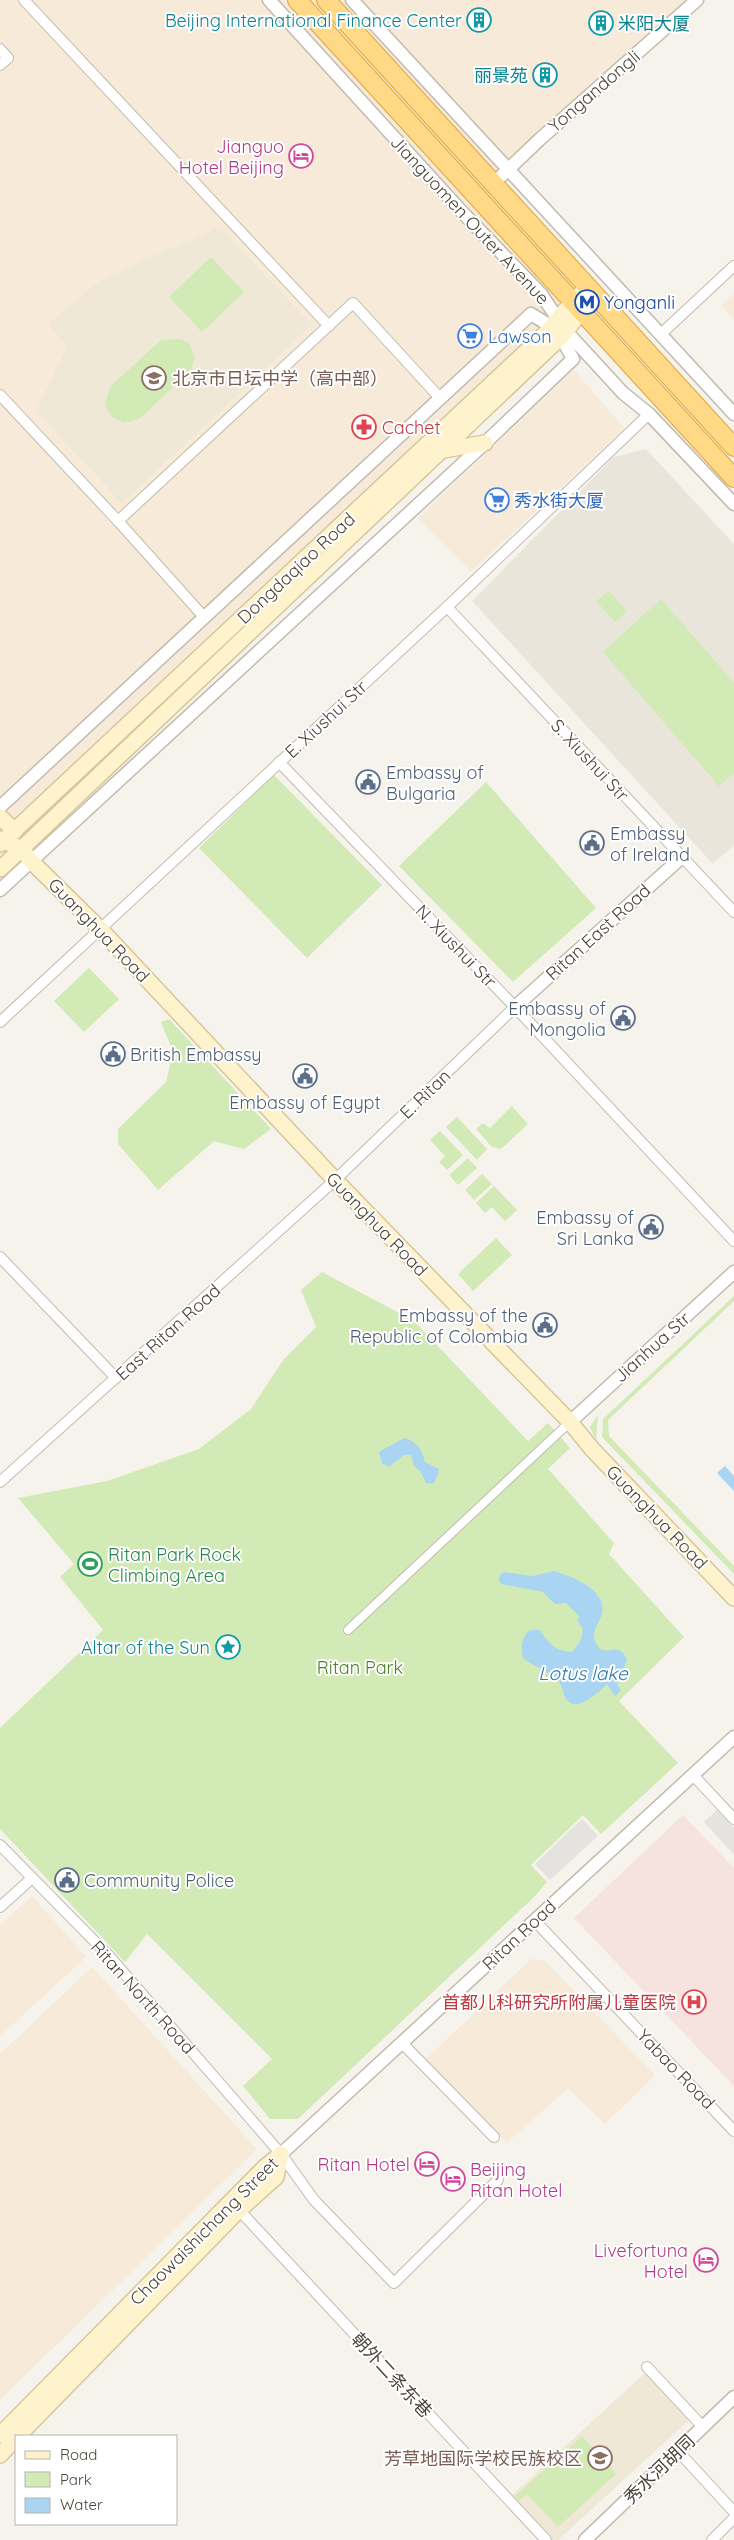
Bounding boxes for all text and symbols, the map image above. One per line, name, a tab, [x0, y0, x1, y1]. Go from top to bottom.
building icon: Beijing International Finance Center	[466, 7, 492, 33]
place label: Beijing International Finance Center	[165, 9, 462, 32]
building icon: 米阳大厦	[588, 10, 614, 36]
place label: 米阳大厦	[618, 12, 690, 35]
street label: Yongandongli	[543, 45, 645, 137]
building icon: 丽景苑	[532, 62, 558, 88]
place label: 丽景苑	[474, 64, 528, 87]
street label: Jianguomen Outer Avenue	[385, 131, 555, 309]
place label: Jianguo Hotel Beijing	[179, 135, 284, 179]
hotel icon: Jianguo Hotel Beijing	[288, 143, 314, 169]
metro station icon: Yonganli	[574, 289, 600, 315]
place label: Yonganli	[604, 291, 675, 314]
supermarket icon: Lawson	[457, 323, 483, 349]
place label: Lawson	[488, 325, 552, 348]
school or university icon: 北京市日坛中学（高中部）	[141, 365, 167, 391]
place label: 北京市日坛中学（高中部）	[172, 367, 388, 390]
pharmacy icon: Cachet	[351, 414, 377, 440]
place label: Cachet	[382, 416, 440, 439]
supermarket icon: 秀水街大厦	[484, 487, 510, 513]
place label: 秀水街大厦	[514, 489, 604, 512]
street label: Dongdaqiao Road	[232, 507, 360, 629]
street label: E. Xiushui Str	[280, 675, 372, 763]
street label: S. Xiushui Str	[546, 714, 634, 806]
place label: Embassy of Bulgaria	[386, 761, 484, 805]
public building icon: Embassy of Bulgaria	[355, 769, 381, 795]
place label: Embassy of Ireland	[610, 822, 690, 866]
public building icon: Embassy of Ireland	[579, 830, 605, 856]
street label: Guanghua Road	[43, 873, 155, 987]
street label: Ritan East Road	[541, 879, 655, 985]
street label: N. Xiushui Str	[411, 899, 502, 993]
place label: Embassy of Mongolia	[508, 997, 607, 1041]
public building icon: Embassy of Mongolia	[610, 1005, 636, 1031]
public building icon: British Embassy	[100, 1041, 126, 1067]
place label: British Embassy	[130, 1043, 262, 1066]
public building icon: Embassy of Egypt	[292, 1063, 318, 1089]
street label: E. Ritan	[395, 1064, 455, 1124]
place label: Embassy of Egypt	[229, 1091, 381, 1114]
street label: Guanghua Road	[321, 1167, 433, 1281]
place label: Embassy of Sri Lanka	[536, 1206, 635, 1250]
public building icon: Embassy of Sri Lanka	[638, 1214, 664, 1240]
street label: East Ritan Road	[111, 1279, 225, 1385]
place label: Embassy of the Republic of Colombia	[350, 1304, 528, 1348]
street label: Jianhua Str	[609, 1307, 695, 1387]
public building icon: Embassy of the Republic of Colombia	[532, 1312, 558, 1338]
street label: Guanghua Road	[601, 1460, 713, 1574]
place label: Ritan Park Rock Climbing Area	[108, 1543, 241, 1587]
sports icon: Ritan Park Rock Climbing Area	[77, 1551, 103, 1577]
place icon: Altar of the Sun	[215, 1634, 241, 1660]
place label: Altar of the Sun	[81, 1636, 210, 1659]
park label: Ritan Park	[317, 1656, 403, 1679]
water label: Lotus lake	[538, 1661, 629, 1685]
public building icon: Community Police	[54, 1867, 80, 1893]
place label: Community Police	[84, 1869, 234, 1892]
street label: Ritan Road	[477, 1895, 561, 1975]
street label: Ritan North Road	[86, 1935, 200, 2059]
hospital icon: 首都儿科研究所附属儿童医院	[681, 1989, 707, 2015]
place label: 首都儿科研究所附属儿童医院	[442, 1991, 676, 2014]
street label: Yabao Road	[632, 2024, 720, 2114]
hotel icon: Ritan Hotel	[414, 2151, 440, 2177]
street label: Chaowaishichang Street	[125, 2152, 283, 2310]
place label: Ritan Hotel	[318, 2153, 410, 2176]
place label: Beijing Ritan Hotel	[470, 2158, 562, 2202]
hotel icon: Beijing Ritan Hotel	[440, 2166, 466, 2192]
place label: Livefortuna Hotel	[594, 2239, 688, 2283]
hotel icon: Livefortuna Hotel	[693, 2247, 719, 2273]
street label: 朝外二条东巷	[347, 2328, 437, 2422]
street label: 秀水河胡同	[619, 2429, 699, 2509]
legend	[15, 2435, 178, 2525]
text: Road	[60, 2445, 97, 2464]
school or university icon: 芳草地国际学校民族校区	[587, 2445, 613, 2471]
place label: 芳草地国际学校民族校区	[384, 2447, 582, 2470]
text: Park	[60, 2470, 92, 2489]
text: Water	[60, 2495, 103, 2514]

